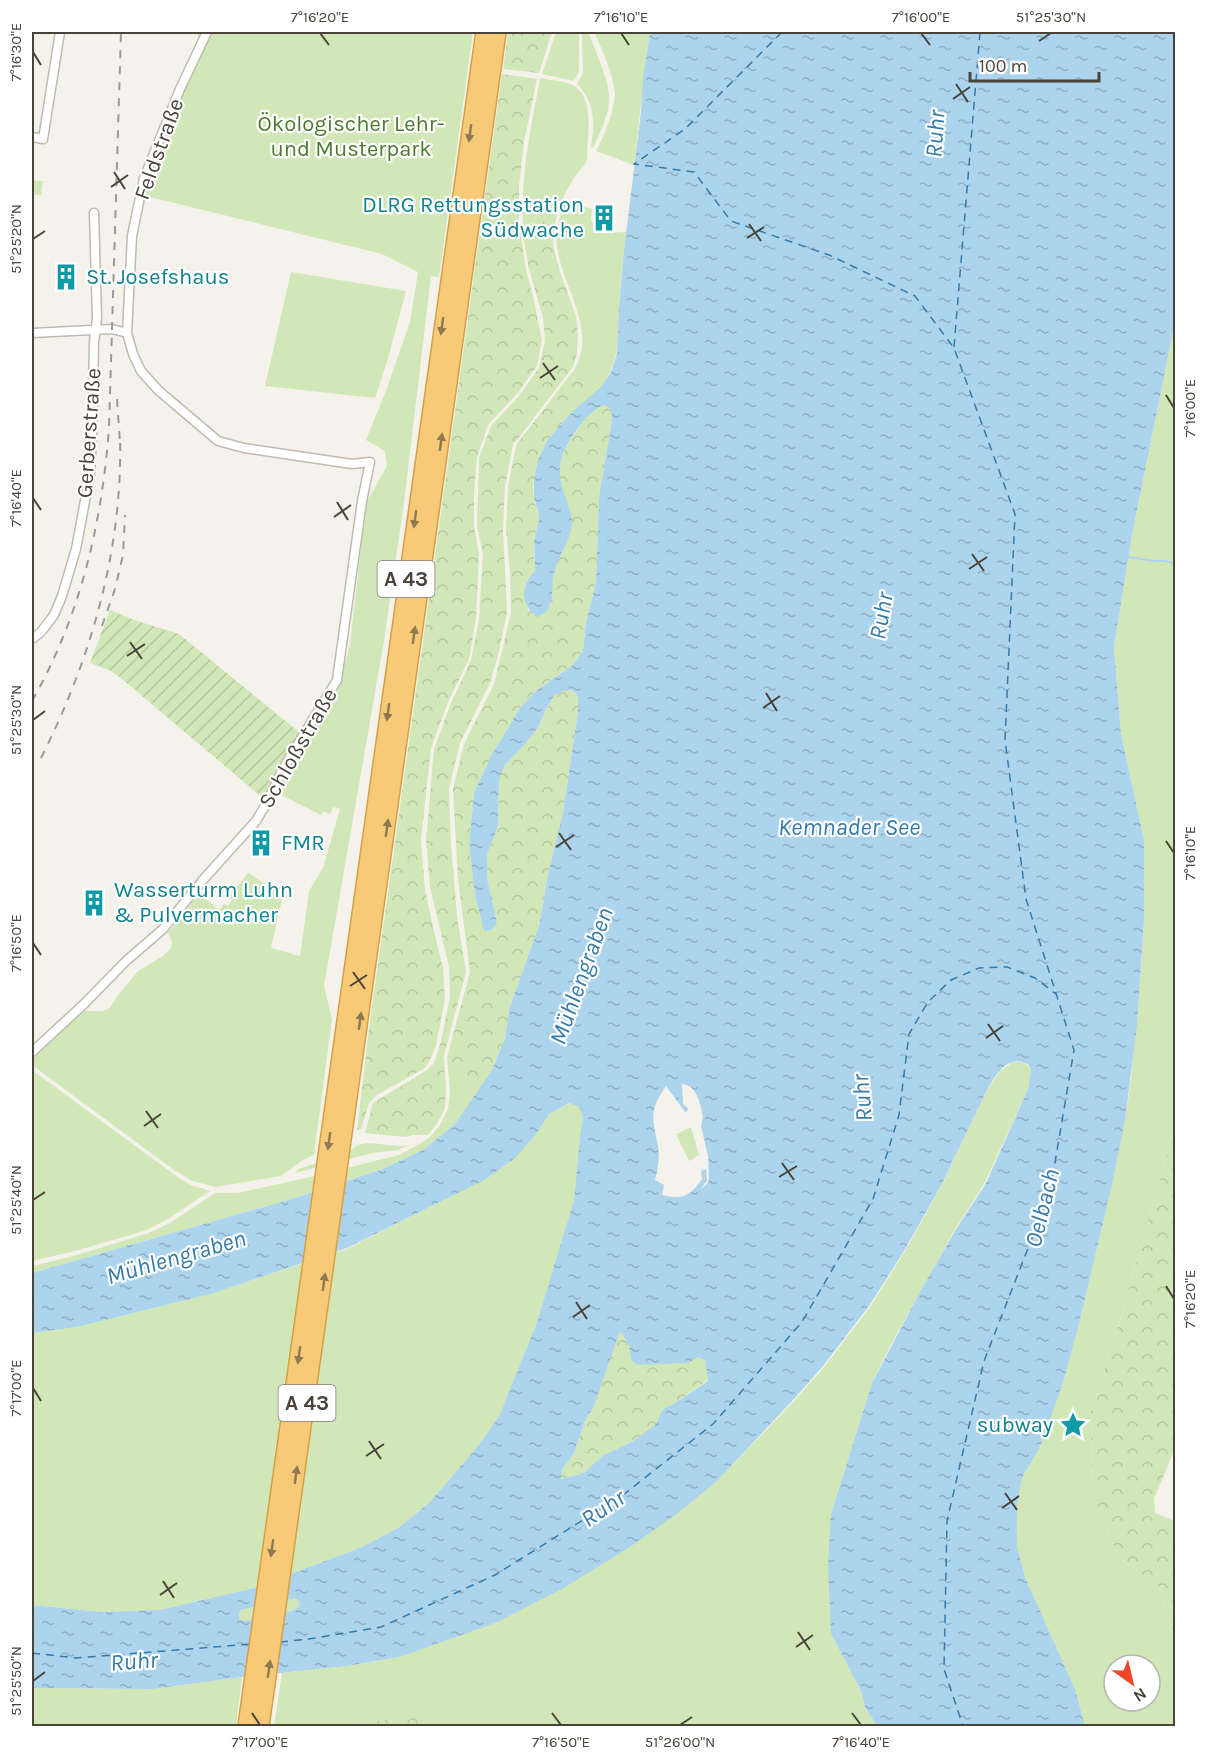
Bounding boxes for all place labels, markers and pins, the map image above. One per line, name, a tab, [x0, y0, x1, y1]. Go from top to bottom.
place label: DLRG Rettungsstation Südwache	[362, 192, 584, 243]
building icon: DLRG Rettungsstation Südwache	[589, 203, 619, 233]
building icon: St. Josefshaus	[51, 262, 81, 292]
place label: St. Josefshaus	[86, 264, 229, 290]
building icon: FMR	[246, 828, 276, 858]
place label: FMR	[281, 830, 325, 856]
place label: Wasserturm Luhn & Pulvermacher	[114, 877, 293, 928]
building icon: Wasserturm Luhn & Pulvermacher	[79, 888, 109, 918]
place icon: subway	[1058, 1410, 1088, 1440]
place label: subway	[977, 1412, 1053, 1438]

